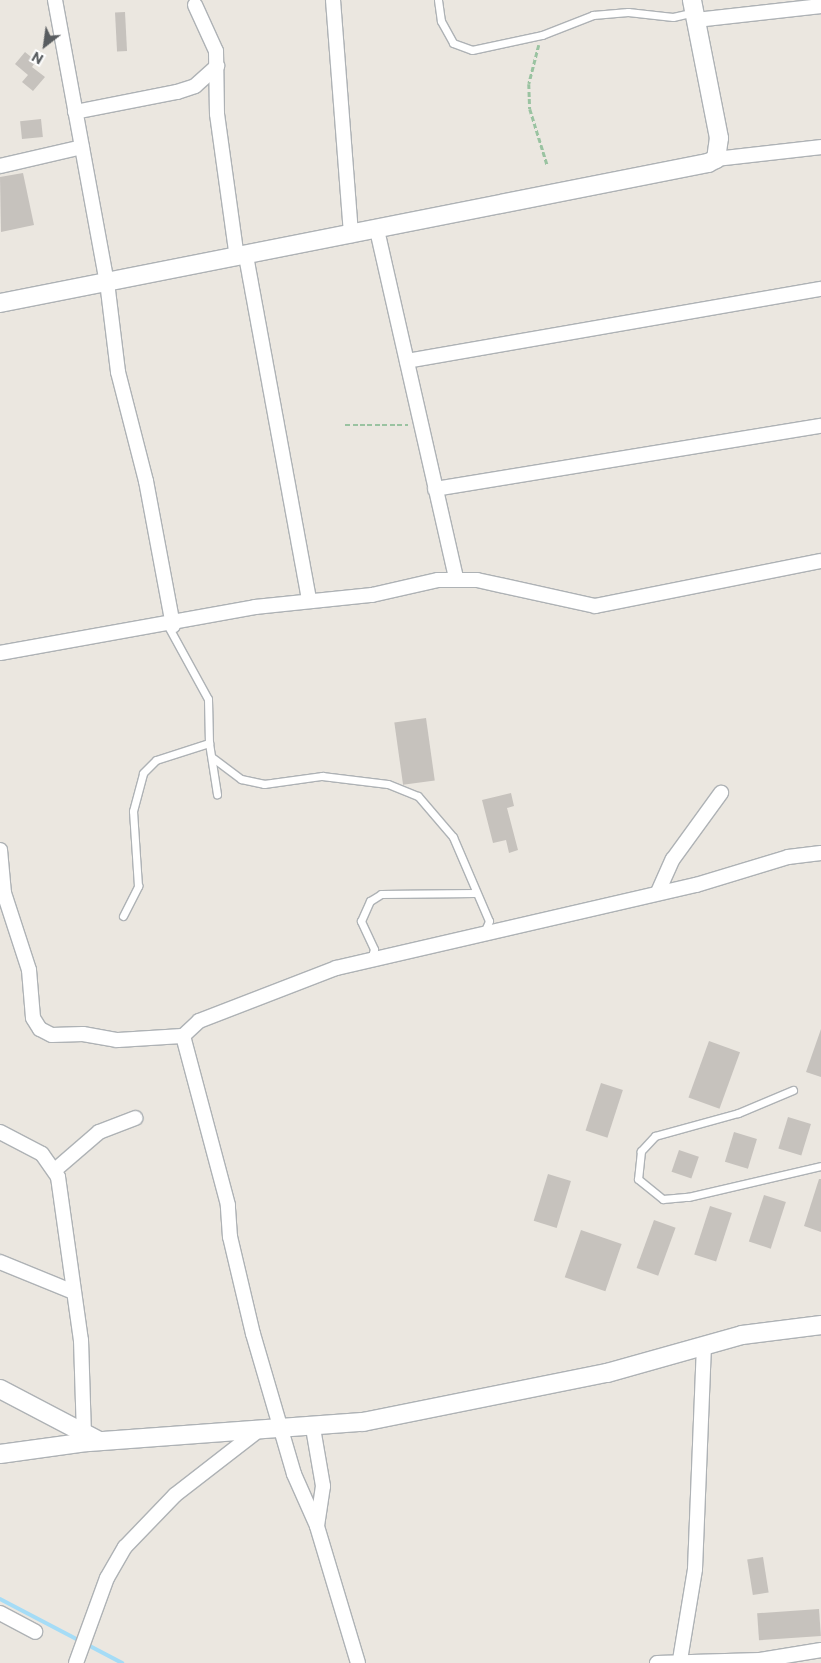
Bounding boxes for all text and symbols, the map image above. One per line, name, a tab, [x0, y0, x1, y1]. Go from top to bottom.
north arrow	[20, 20, 70, 70]
text: N	[28, 48, 46, 68]

